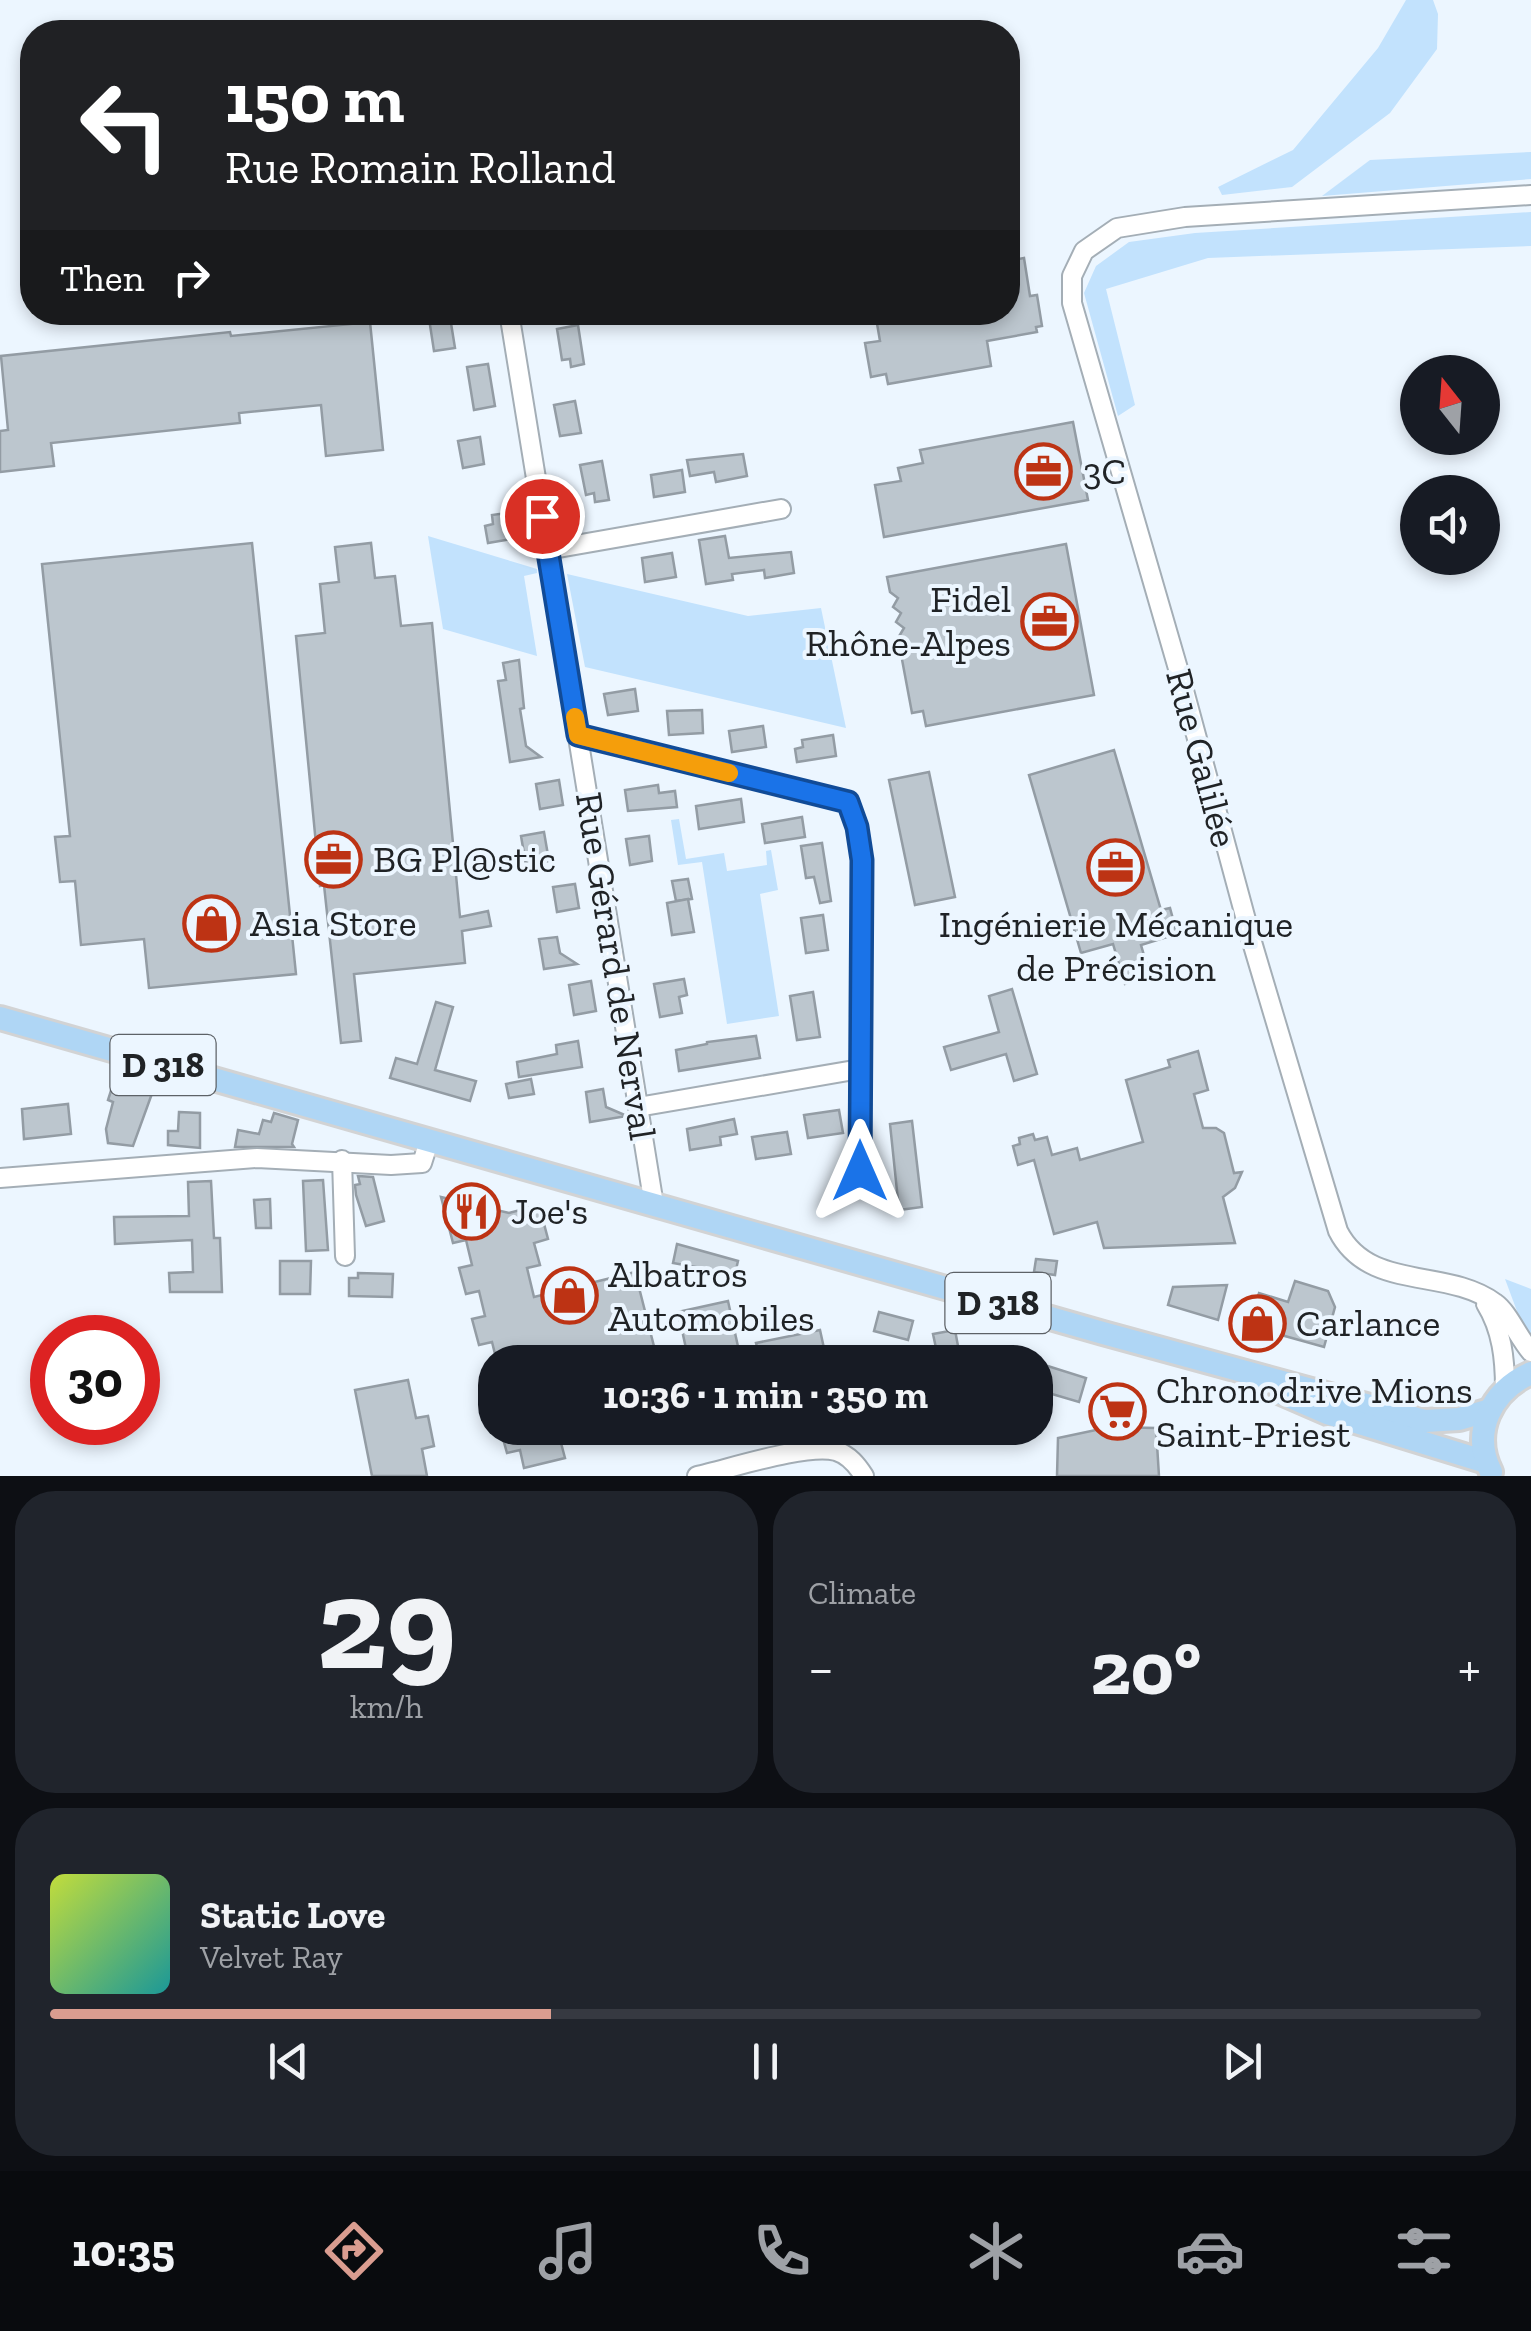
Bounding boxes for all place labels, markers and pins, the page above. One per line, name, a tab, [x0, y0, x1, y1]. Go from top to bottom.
office icon: 3C	[1014, 441, 1074, 501]
place label: 3C	[1083, 448, 1126, 494]
pin	[500, 474, 585, 559]
place label: Fidel Rhône-Alpes	[805, 576, 1011, 666]
office icon: Fidel Rhône-Alpes	[1020, 591, 1080, 651]
office icon: BG Pl@stic	[304, 829, 364, 889]
place label: BG Pl@stic	[373, 836, 556, 882]
office icon: Ingénierie Mécanique de Précision	[1086, 837, 1146, 897]
shop icon: Asia Store	[181, 893, 241, 953]
place label: Asia Store	[250, 900, 417, 946]
place label: Ingénierie Mécanique de Précision	[939, 901, 1293, 991]
restaurant icon: Joe's	[442, 1181, 502, 1241]
place label: Joe's	[511, 1188, 588, 1234]
place label: Albatros Automobiles	[608, 1251, 815, 1341]
shop icon: Albatros Automobiles	[539, 1266, 599, 1326]
shop icon: Carlance	[1227, 1293, 1287, 1353]
place label: Carlance	[1296, 1300, 1440, 1346]
place label: Chronodrive Mions Saint-Priest	[1156, 1367, 1473, 1457]
supermarket icon: Chronodrive Mions Saint-Priest	[1087, 1382, 1147, 1442]

